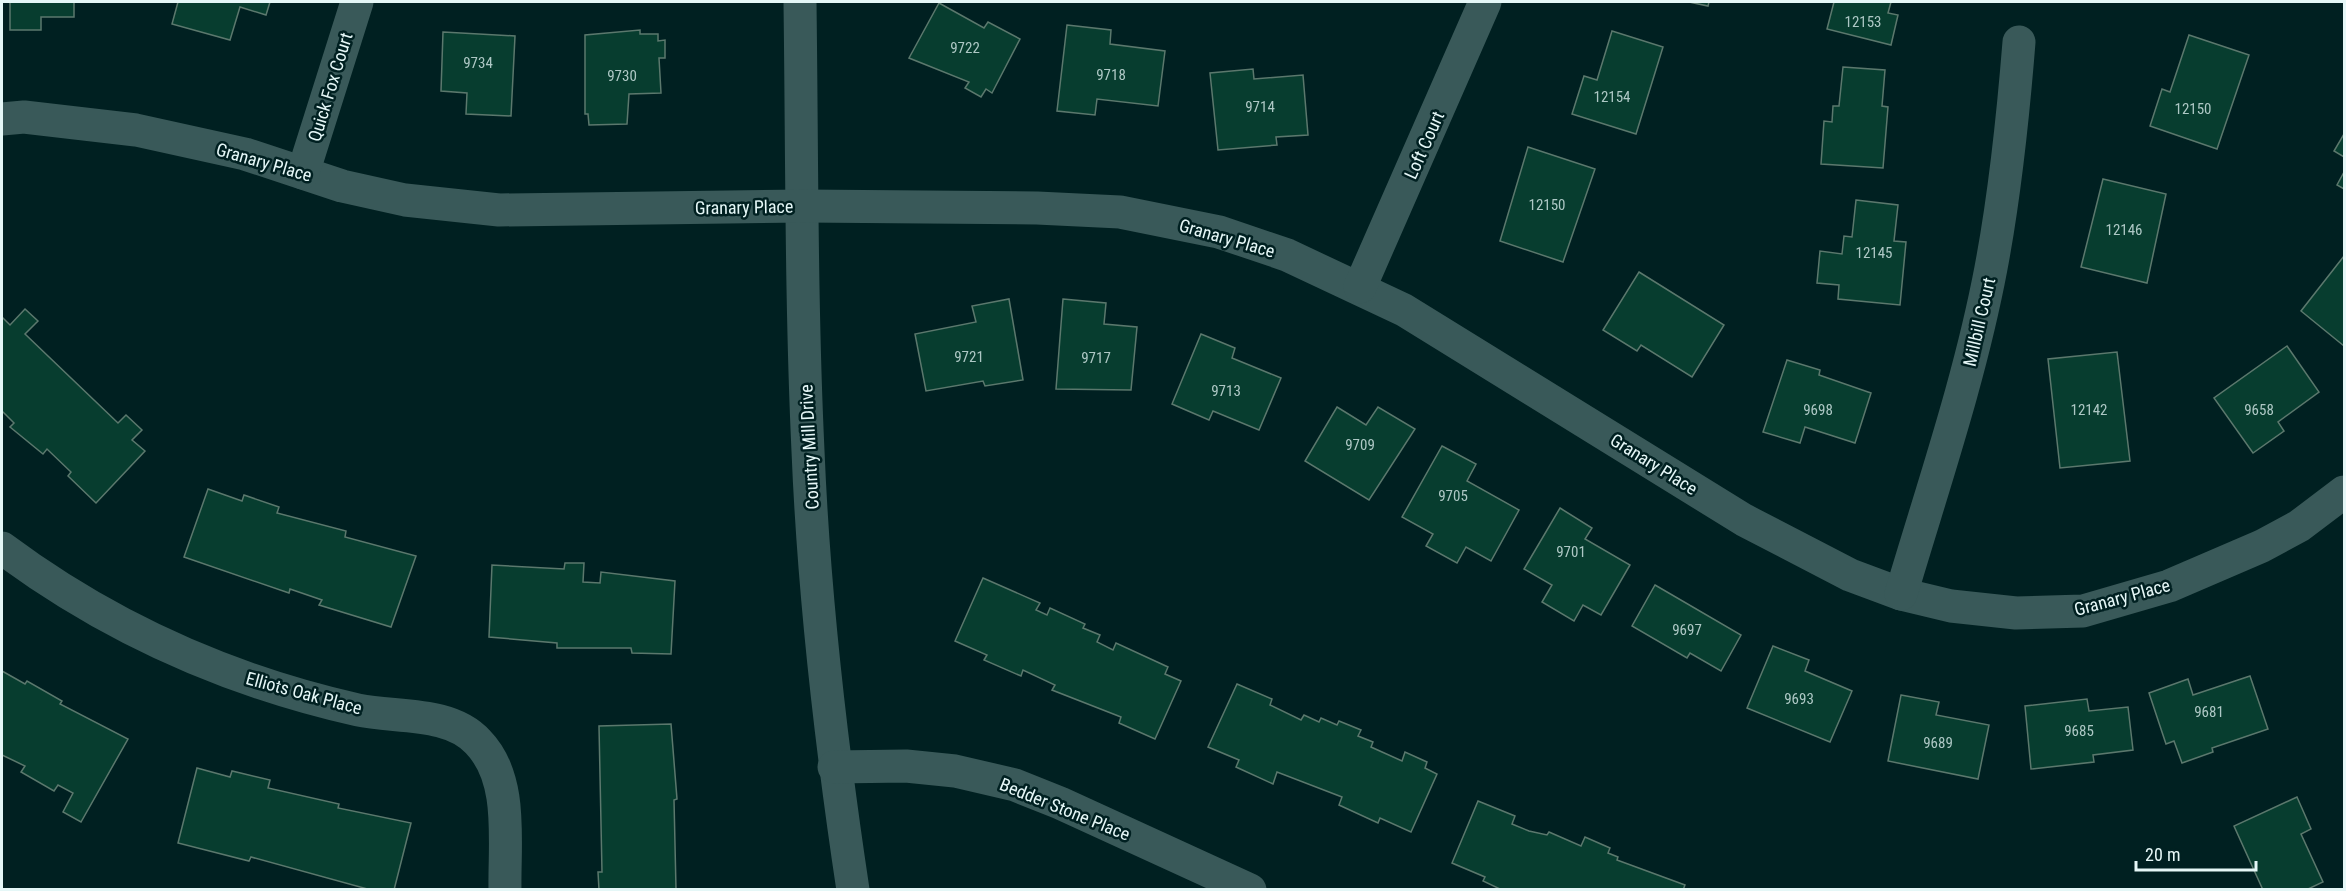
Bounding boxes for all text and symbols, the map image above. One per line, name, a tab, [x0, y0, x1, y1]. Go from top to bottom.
house number: 12153	[1844, 13, 1882, 31]
street label: Quick Fox Court	[303, 30, 357, 144]
house number: 9722	[950, 39, 980, 57]
house number: 9734	[463, 54, 493, 72]
house number: 9718	[1096, 66, 1126, 84]
house number: 9730	[607, 67, 637, 85]
house number: 12154	[1593, 88, 1631, 106]
house number: 9714	[1245, 98, 1275, 116]
house number: 12150	[2174, 100, 2212, 118]
street label: Loft Court	[1400, 108, 1448, 182]
street label: Granary Place	[214, 138, 314, 186]
street label: Granary Place	[695, 196, 793, 218]
house number: 12150	[1528, 196, 1566, 214]
street label: Granary Place	[1177, 214, 1277, 262]
house number: 12146	[2105, 221, 2143, 239]
house number: 12145	[1855, 244, 1893, 262]
street label: Millbill Court	[1959, 276, 1999, 368]
house number: 9721	[954, 348, 984, 366]
house number: 9717	[1081, 349, 1111, 367]
house number: 9713	[1211, 382, 1241, 400]
street label: Country Mill Drive	[795, 384, 823, 510]
house number: 9698	[1803, 401, 1833, 419]
house number: 12142	[2070, 401, 2108, 419]
house number: 9658	[2244, 401, 2274, 419]
street label: Granary Place	[1607, 429, 1701, 499]
house number: 9709	[1345, 436, 1375, 454]
house number: 9705	[1438, 487, 1468, 505]
house number: 9701	[1556, 543, 1586, 561]
street label: Granary Place	[2072, 574, 2172, 620]
house number: 9697	[1672, 621, 1702, 639]
street label: Elliots Oak Place	[244, 667, 364, 719]
house number: 9693	[1784, 690, 1814, 708]
house number: 9681	[2194, 703, 2224, 721]
house number: 9685	[2064, 722, 2094, 740]
house number: 9689	[1923, 734, 1953, 752]
street label: Bedder Stone Place	[997, 773, 1133, 845]
scale bar	[2136, 834, 2256, 872]
text: 20 m	[2145, 844, 2180, 865]

